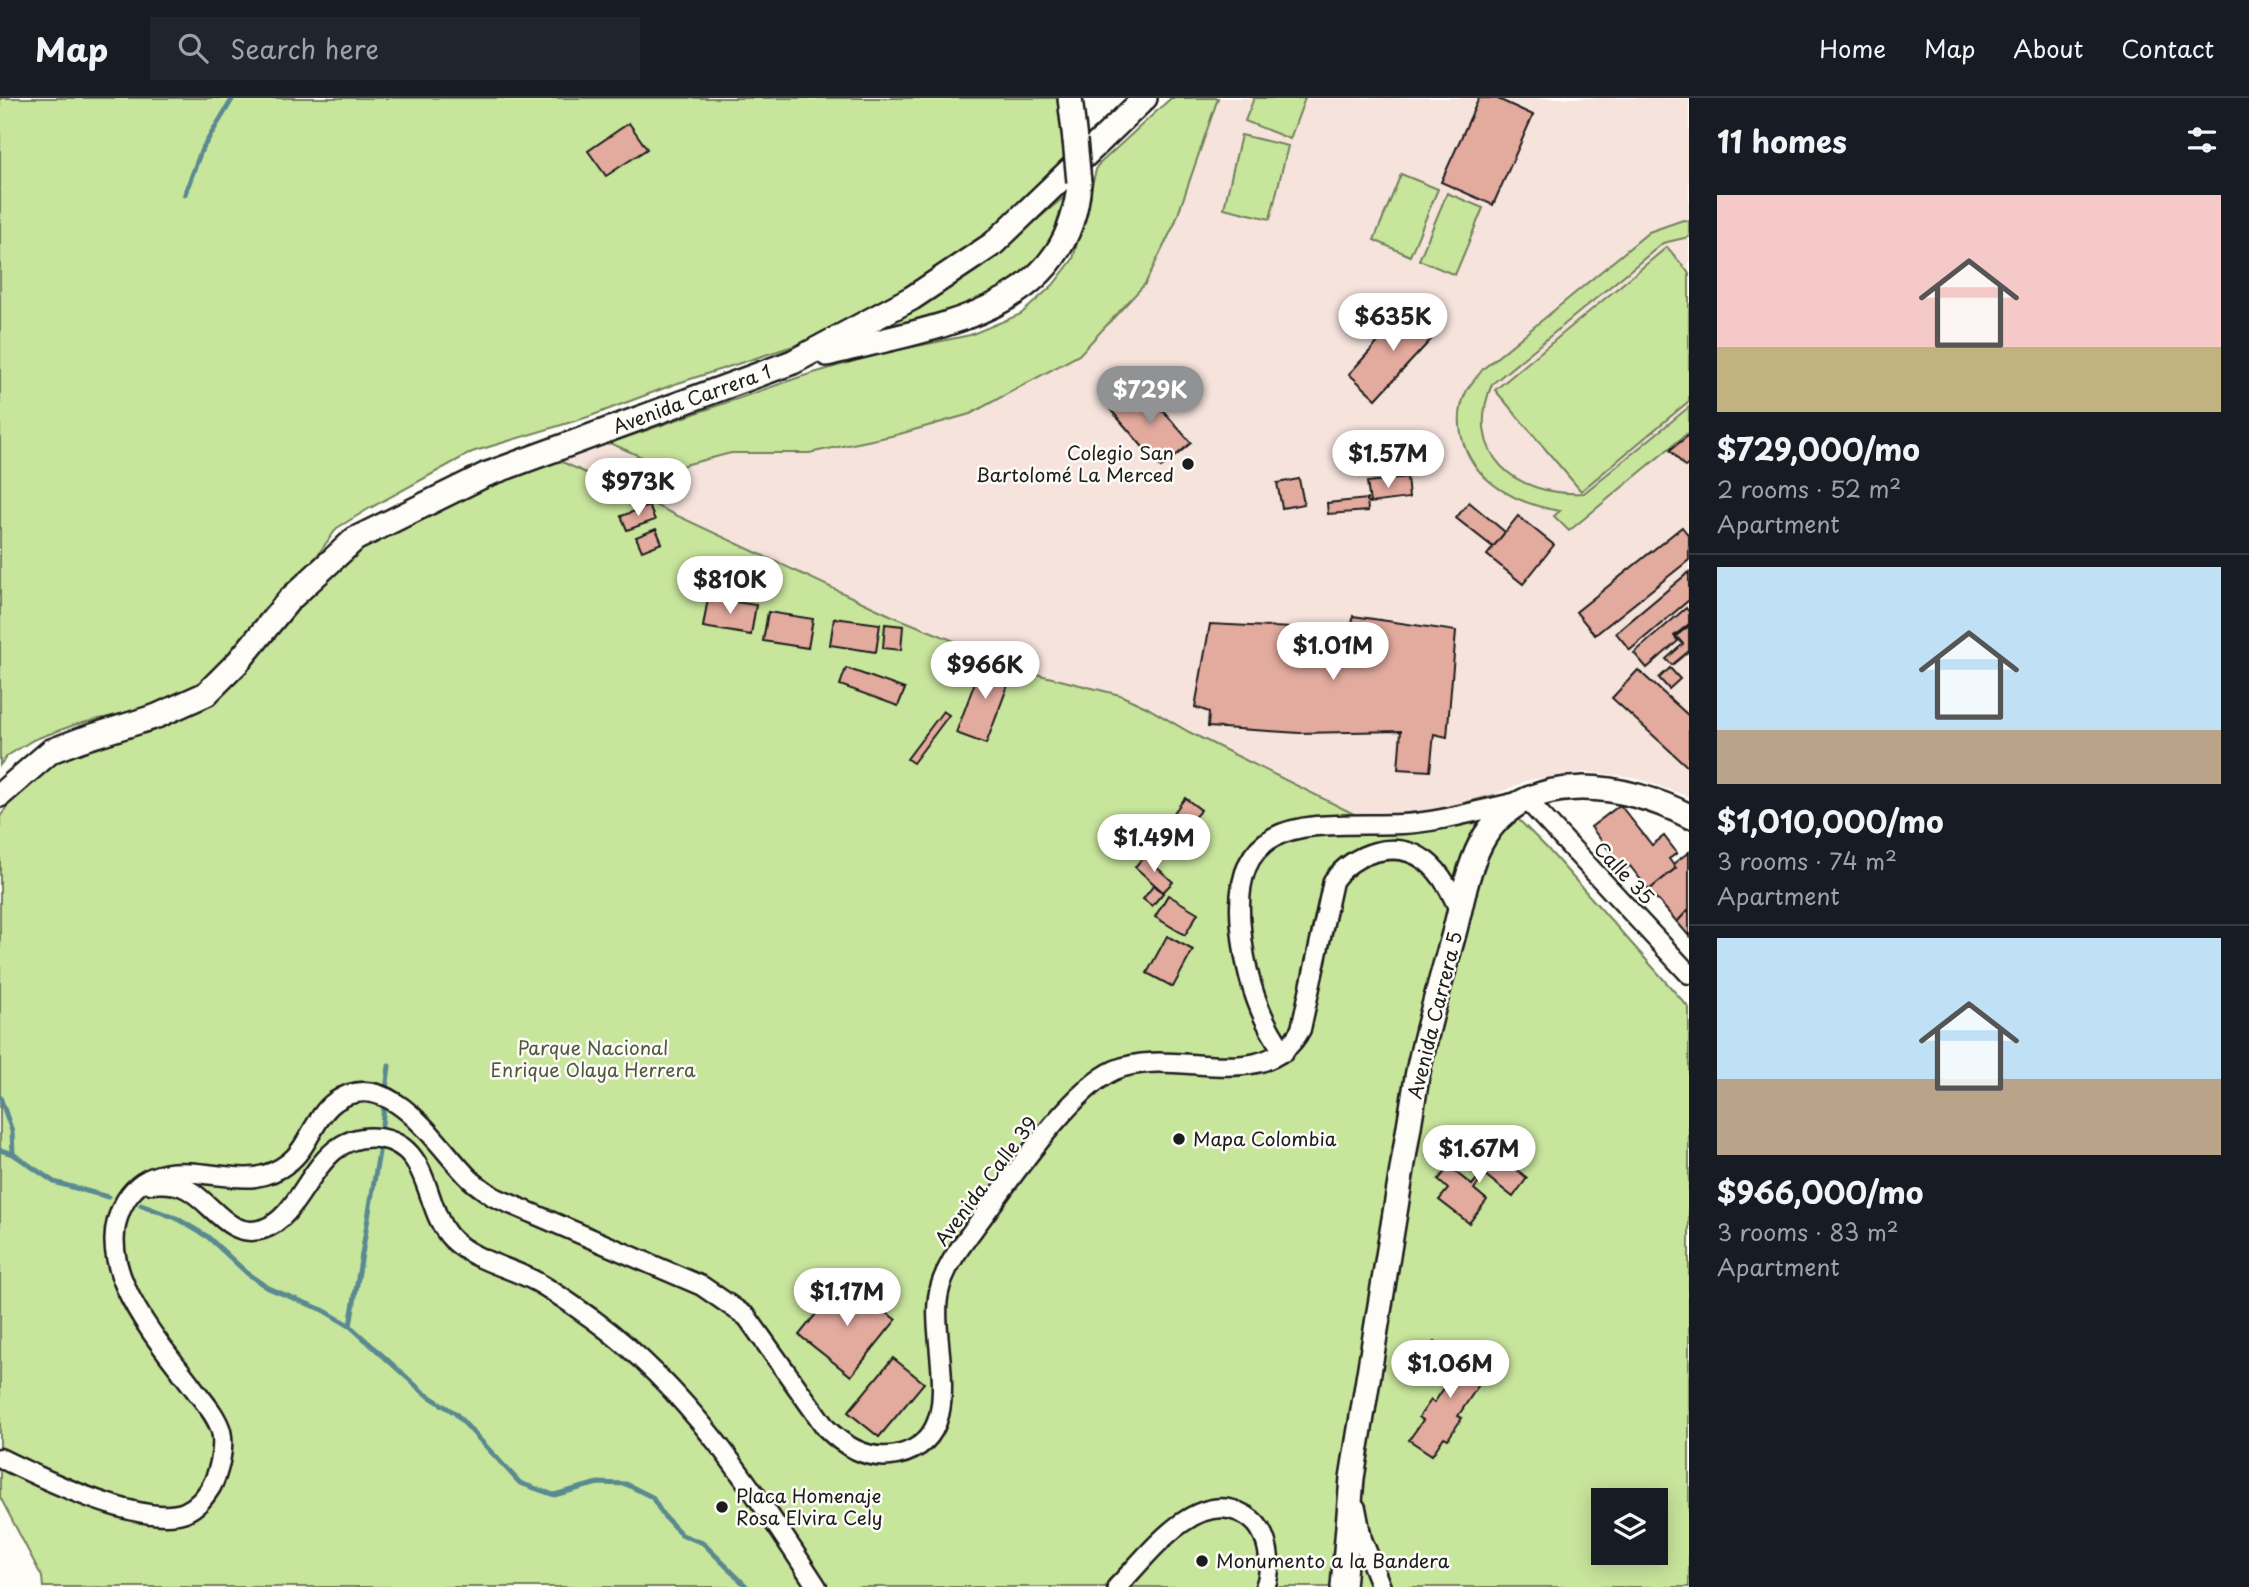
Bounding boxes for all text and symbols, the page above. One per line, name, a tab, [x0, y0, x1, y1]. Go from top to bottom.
search box	[150, 17, 640, 80]
text: Map	[35, 23, 108, 73]
icon: search	[174, 29, 212, 67]
text: Search here	[230, 29, 379, 68]
text: Home	[1819, 30, 1886, 66]
text: Map	[1924, 30, 1975, 66]
text: About	[2013, 30, 2083, 66]
text: Contact	[2121, 30, 2214, 66]
text: 11 homes	[1717, 118, 1847, 163]
icon: filters	[2183, 121, 2221, 159]
icon: home	[1906, 240, 2032, 366]
pin: $635K	[1344, 294, 1442, 353]
text: $635K	[1354, 298, 1432, 333]
street label: Avenida Carrera 1	[609, 356, 775, 440]
pin: $729K	[1101, 366, 1199, 426]
text: $729K	[1113, 371, 1187, 406]
text: $729,000/mo	[1717, 426, 1920, 471]
pin: $1.57M	[1331, 430, 1445, 490]
text: $1.57M	[1348, 435, 1428, 470]
place label: Colegio San Bartolomé La Merced	[976, 438, 1174, 488]
marker: Colegio San Bartolomé La Merced	[1180, 456, 1196, 472]
pin: $973K	[589, 458, 687, 518]
text: $973K	[601, 463, 675, 498]
text: 2 rooms · 52 m²	[1717, 471, 1901, 506]
text: Apartment	[1717, 506, 1840, 541]
pin: $810K	[681, 556, 779, 616]
text: $810K	[693, 561, 767, 596]
icon: home	[1906, 612, 2032, 738]
pin: $1.01M	[1276, 622, 1390, 682]
text: $1.01M	[1293, 627, 1373, 662]
pin: $966K	[936, 642, 1034, 701]
text: $966K	[947, 646, 1023, 681]
text: $1,010,000/mo	[1717, 798, 1944, 843]
pin: $1.49M	[1097, 814, 1211, 874]
text: $1.49M	[1113, 819, 1195, 854]
street label: Calle 35	[1588, 834, 1661, 910]
text: 3 rooms · 74 m²	[1717, 843, 1897, 878]
text: Apartment	[1717, 878, 1840, 913]
street label: Avenida Carrera 5	[1400, 928, 1468, 1101]
icon: home	[1906, 983, 2032, 1109]
park label: Parque Nacional Enrique Olaya Herrera	[490, 1033, 696, 1083]
street label: Avenida Calle 39	[927, 1110, 1043, 1251]
place label: Mapa Colombia	[1193, 1124, 1337, 1152]
pin: $1.67M	[1422, 1126, 1536, 1185]
text: $1.67M	[1439, 1130, 1519, 1165]
marker: Mapa Colombia	[1171, 1131, 1187, 1147]
text: $966,000/mo	[1717, 1169, 1923, 1214]
text: 3 rooms · 83 m²	[1717, 1214, 1899, 1249]
text: Apartment	[1717, 1249, 1840, 1284]
pin: $1.17M	[790, 1268, 904, 1328]
text: $1.17M	[810, 1273, 884, 1308]
pin: $1.06M	[1393, 1340, 1507, 1400]
text: $1.06M	[1407, 1345, 1493, 1380]
place label: Placa Homenaje Rosa Elvira Cely	[736, 1481, 883, 1531]
map controls	[1591, 1488, 1668, 1565]
button: layers	[1591, 1488, 1668, 1565]
marker: Placa Homenaje Rosa Elvira Cely	[714, 1499, 730, 1515]
place label: Monumento a la Bandera	[1216, 1546, 1450, 1574]
marker: Monumento a la Bandera	[1194, 1553, 1210, 1569]

